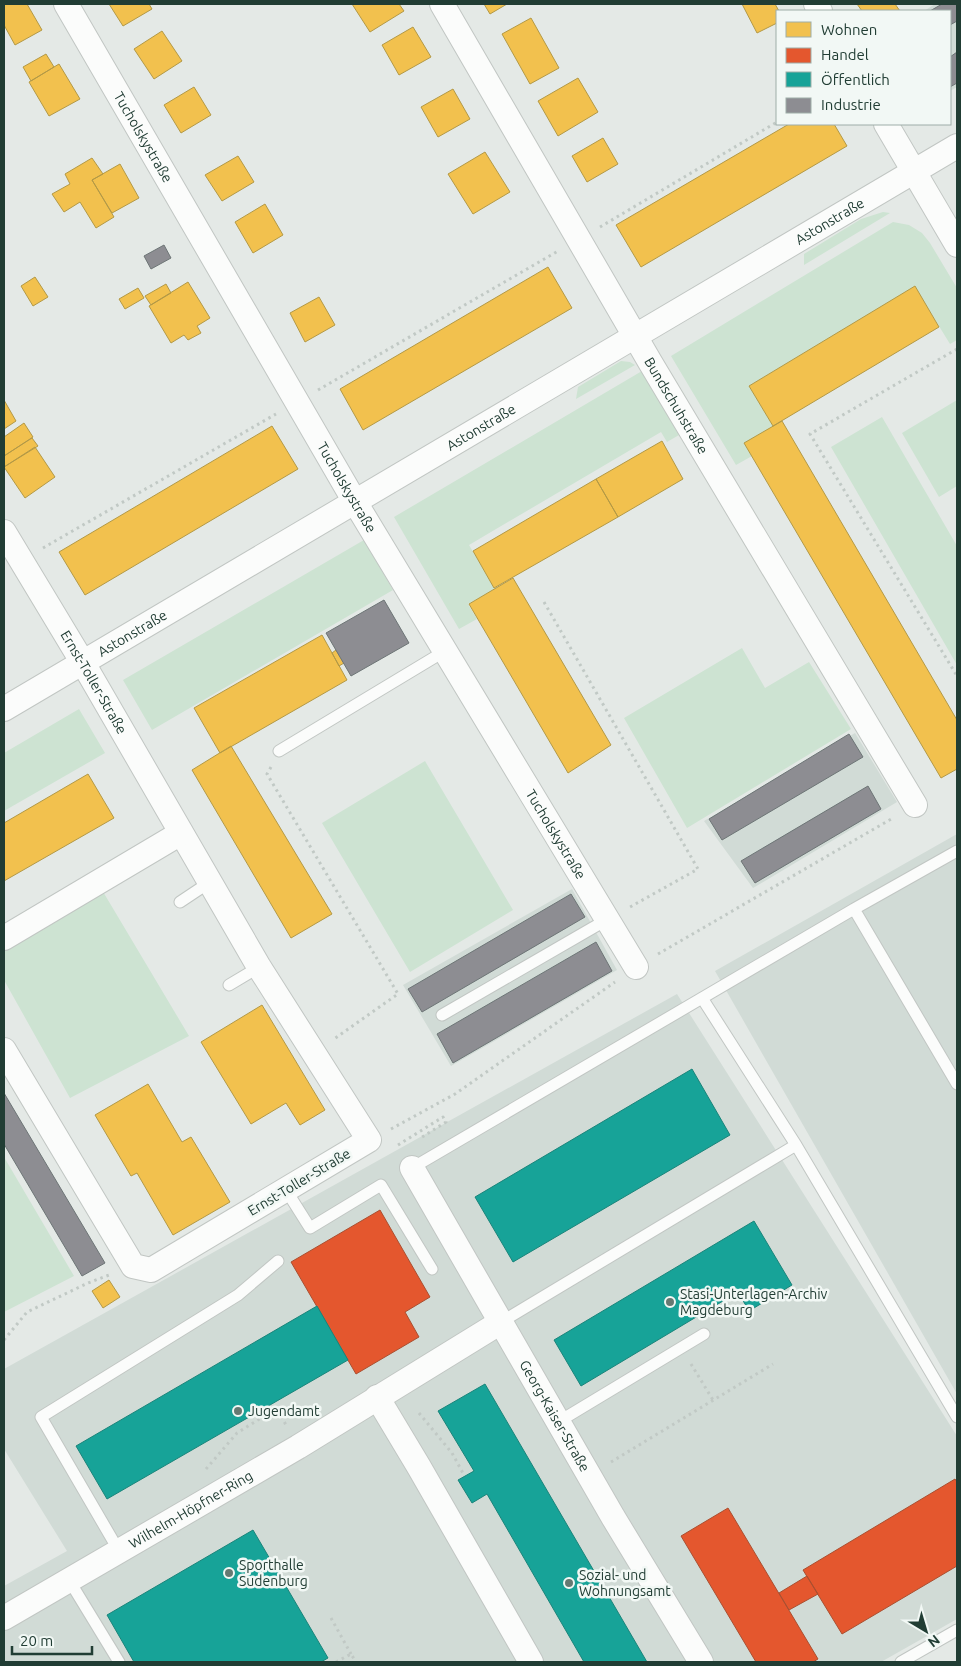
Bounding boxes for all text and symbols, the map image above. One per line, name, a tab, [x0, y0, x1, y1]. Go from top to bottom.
legend	[776, 10, 951, 125]
text: Wohnen	[821, 21, 877, 38]
text: Handel	[821, 46, 869, 63]
text: Öffentlich	[821, 71, 890, 88]
street label: Tucholskystraße	[111, 89, 176, 185]
text: Industrie	[821, 96, 881, 113]
street label: Astonstraße	[792, 195, 867, 248]
street label: Bundschuhstraße	[641, 354, 711, 457]
street label: Astonstraße	[444, 401, 518, 454]
street label: Tucholskystraße	[314, 439, 380, 535]
street label: Astonstraße	[95, 607, 170, 660]
street label: Ernst-Toller-Straße	[57, 628, 130, 737]
street label: Tucholskystraße	[523, 786, 589, 882]
street label: Ernst-Toller-Straße	[245, 1145, 353, 1219]
place label: Stasi-Unterlagen-Archiv Magdeburg	[680, 1286, 828, 1318]
marker: Stasi-Unterlagen-Archiv Magdeburg	[664, 1296, 676, 1308]
street label: Georg-Kaiser-Straße	[516, 1357, 593, 1475]
place label: Jugendamt	[248, 1403, 320, 1419]
marker: Jugendamt	[232, 1405, 244, 1417]
street label: Wilhelm-Höpfner-Ring	[126, 1467, 255, 1552]
place label: Sporthalle Sudenburg	[239, 1557, 308, 1589]
marker: Sporthalle Sudenburg	[223, 1567, 235, 1579]
place label: Sozial- und Wohnungsamt	[579, 1567, 671, 1599]
marker: Sozial- und Wohnungsamt	[563, 1577, 575, 1589]
north arrow	[901, 1606, 951, 1656]
scale bar	[12, 1624, 92, 1656]
text: 20 m	[20, 1632, 53, 1649]
text: N	[925, 1632, 943, 1651]

